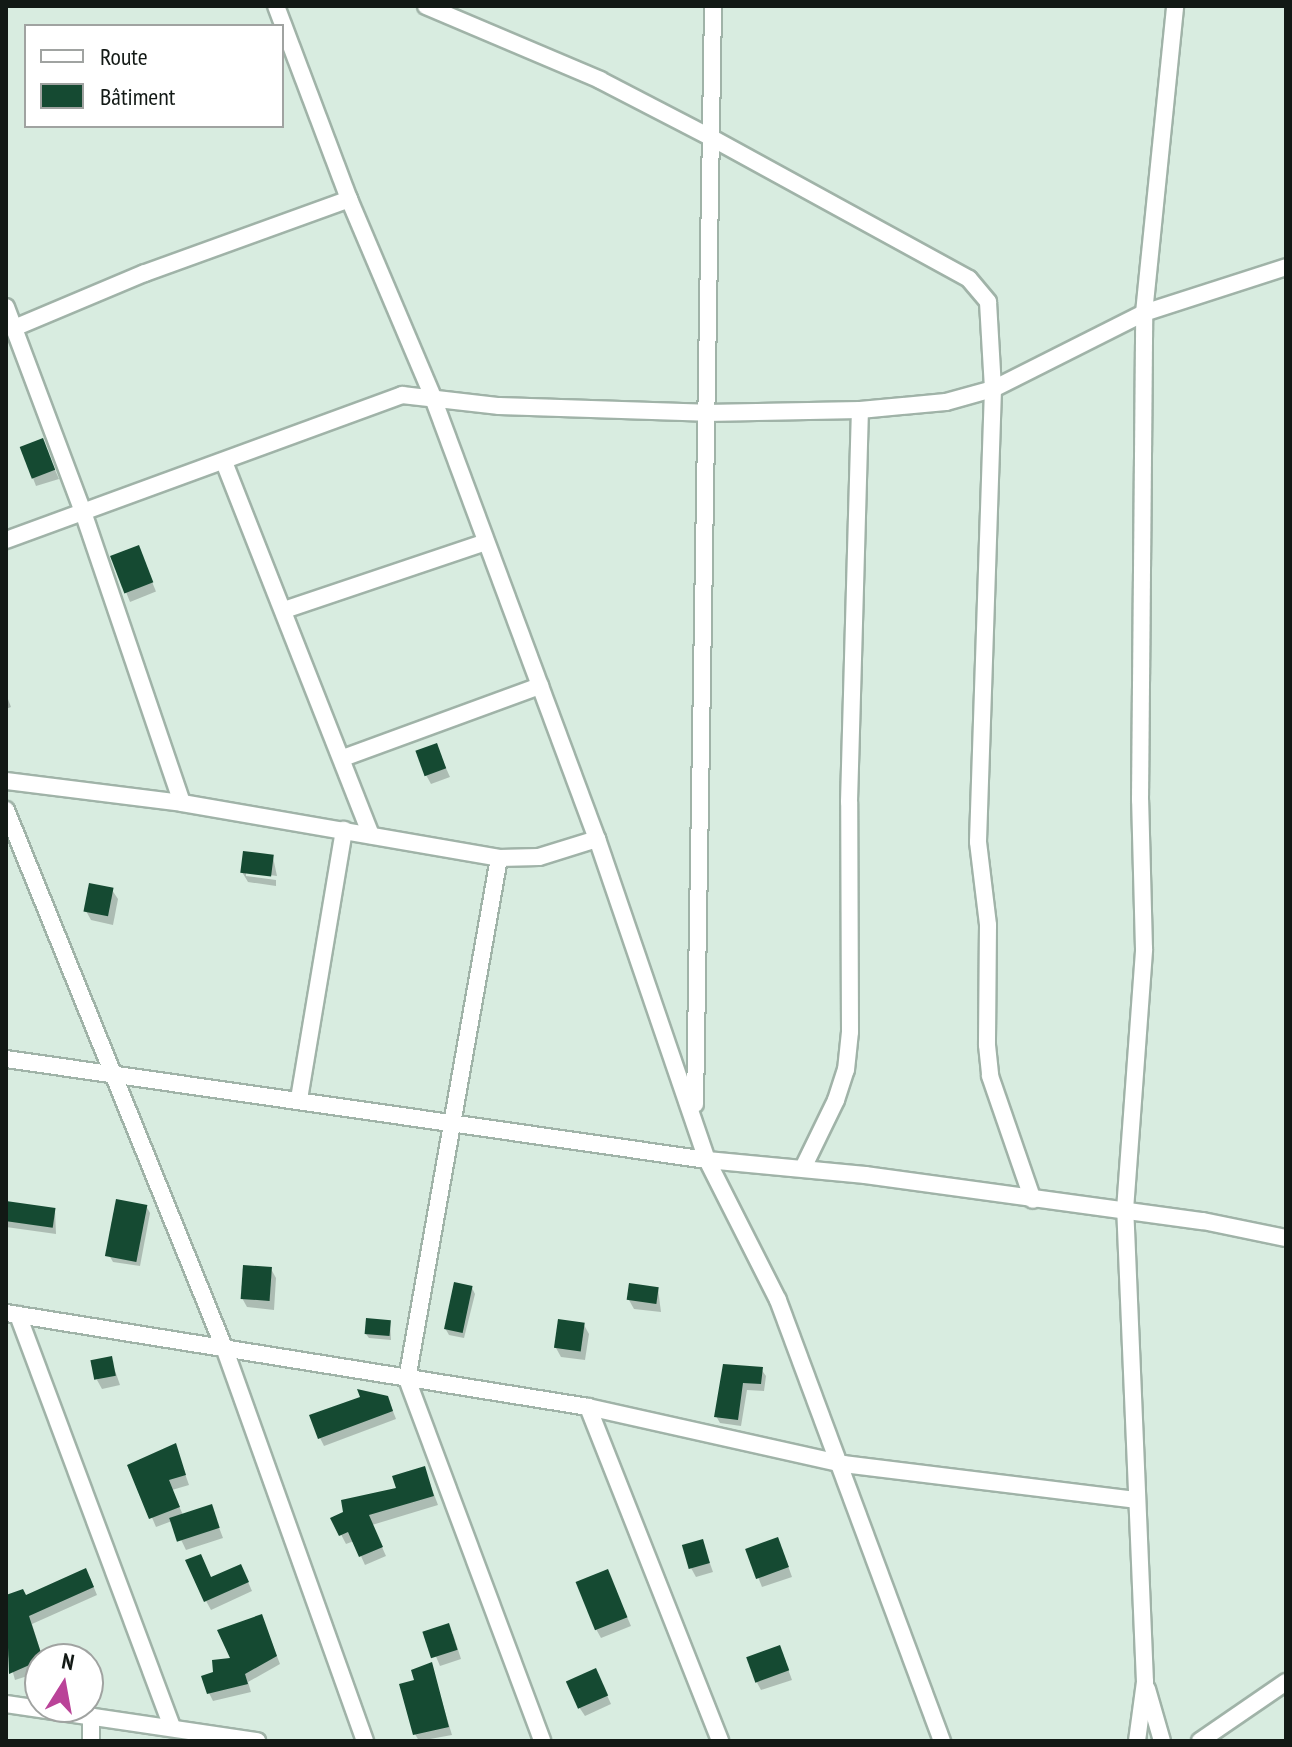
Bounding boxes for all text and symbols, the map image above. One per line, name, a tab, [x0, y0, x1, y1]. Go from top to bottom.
legend	[24, 24, 284, 128]
text: Route	[100, 41, 148, 72]
text: Bâtiment	[100, 81, 175, 112]
north arrow	[24, 1643, 104, 1723]
text: N	[60, 1647, 77, 1676]

